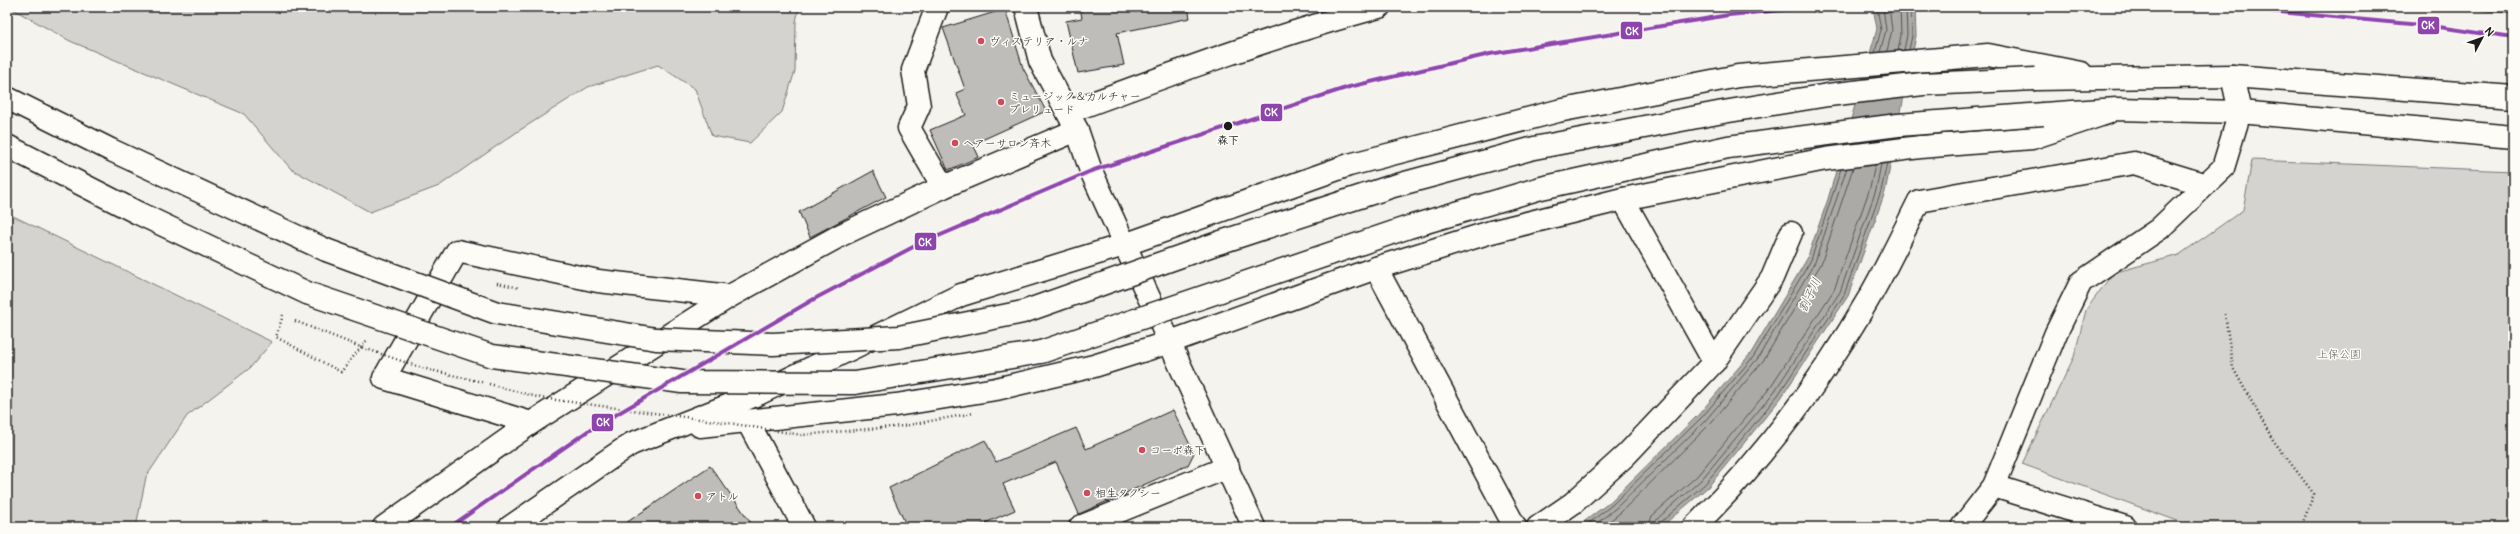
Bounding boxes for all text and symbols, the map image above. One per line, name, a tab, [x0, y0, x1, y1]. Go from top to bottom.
line badge: CK	[2417, 16, 2440, 35]
north arrow	[2462, 18, 2502, 58]
text: CK	[2421, 19, 2435, 32]
line badge: CK	[1620, 21, 1643, 40]
text: CK	[1625, 25, 1639, 38]
text: N	[2482, 25, 2497, 39]
place label: ヴィステリア・ルナ	[989, 35, 1089, 48]
marker: ヴィステリア・ルナ	[976, 36, 986, 46]
place label: ミュージック＆カルチャー プレリュード	[1009, 90, 1141, 116]
marker: ミュージック＆カルチャー プレリュード	[996, 97, 1006, 107]
line badge: CK	[1260, 103, 1283, 122]
text: CK	[1264, 106, 1278, 119]
marker: 森下	[1222, 120, 1234, 132]
place label: 森下	[1217, 134, 1239, 147]
place label: ヘアーサロン斉木	[963, 137, 1051, 150]
marker: ヘアーサロン斉木	[950, 138, 960, 148]
line badge: CK	[914, 232, 937, 251]
text: CK	[918, 236, 932, 249]
water label: 割子川	[1796, 276, 1824, 314]
park label: 上保公園	[2317, 348, 2361, 361]
line badge: CK	[591, 413, 614, 432]
text: CK	[596, 416, 610, 429]
place label: コーポ森下	[1150, 444, 1205, 457]
marker: コーポ森下	[1137, 445, 1147, 455]
place label: 相生タクシー	[1095, 487, 1161, 500]
marker: 相生タクシー	[1082, 488, 1092, 498]
place label: アトル	[706, 490, 739, 503]
marker: アトル	[693, 491, 703, 501]

